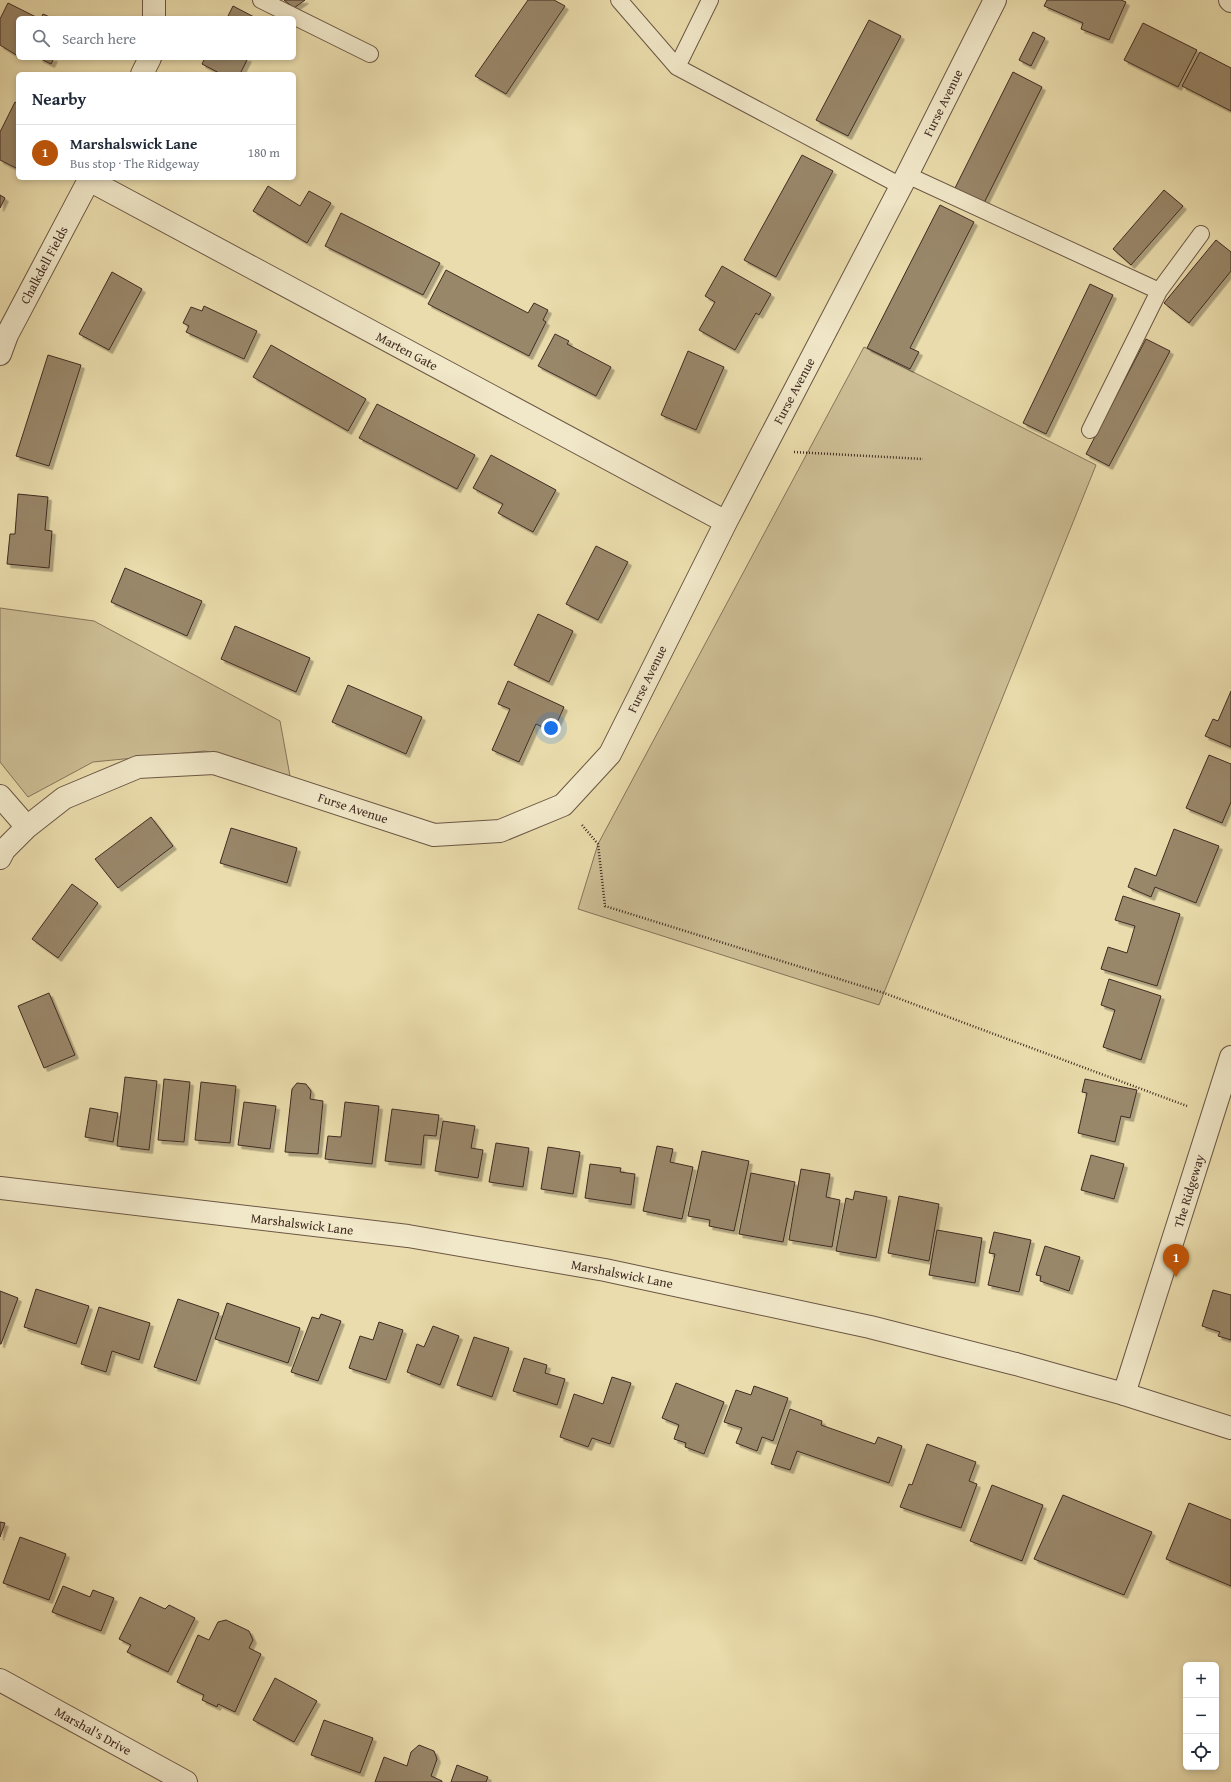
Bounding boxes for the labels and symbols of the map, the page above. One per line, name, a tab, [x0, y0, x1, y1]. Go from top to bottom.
street label: Furse Avenue	[919, 66, 967, 140]
street label: Chalkdell Fields	[15, 223, 73, 307]
street label: Marten Gate	[373, 327, 441, 375]
street label: Furse Avenue	[769, 354, 819, 428]
street label: Furse Avenue	[623, 642, 671, 716]
your location	[541, 718, 561, 738]
street label: Furse Avenue	[315, 788, 391, 828]
street label: The Ridgeway	[1169, 1151, 1209, 1230]
street label: Marshalswick Lane	[250, 1208, 354, 1240]
pin: 1	[1163, 1244, 1189, 1277]
street label: Marshalswick Lane	[569, 1255, 675, 1293]
street label: Marshal's Drive	[51, 1702, 135, 1760]

